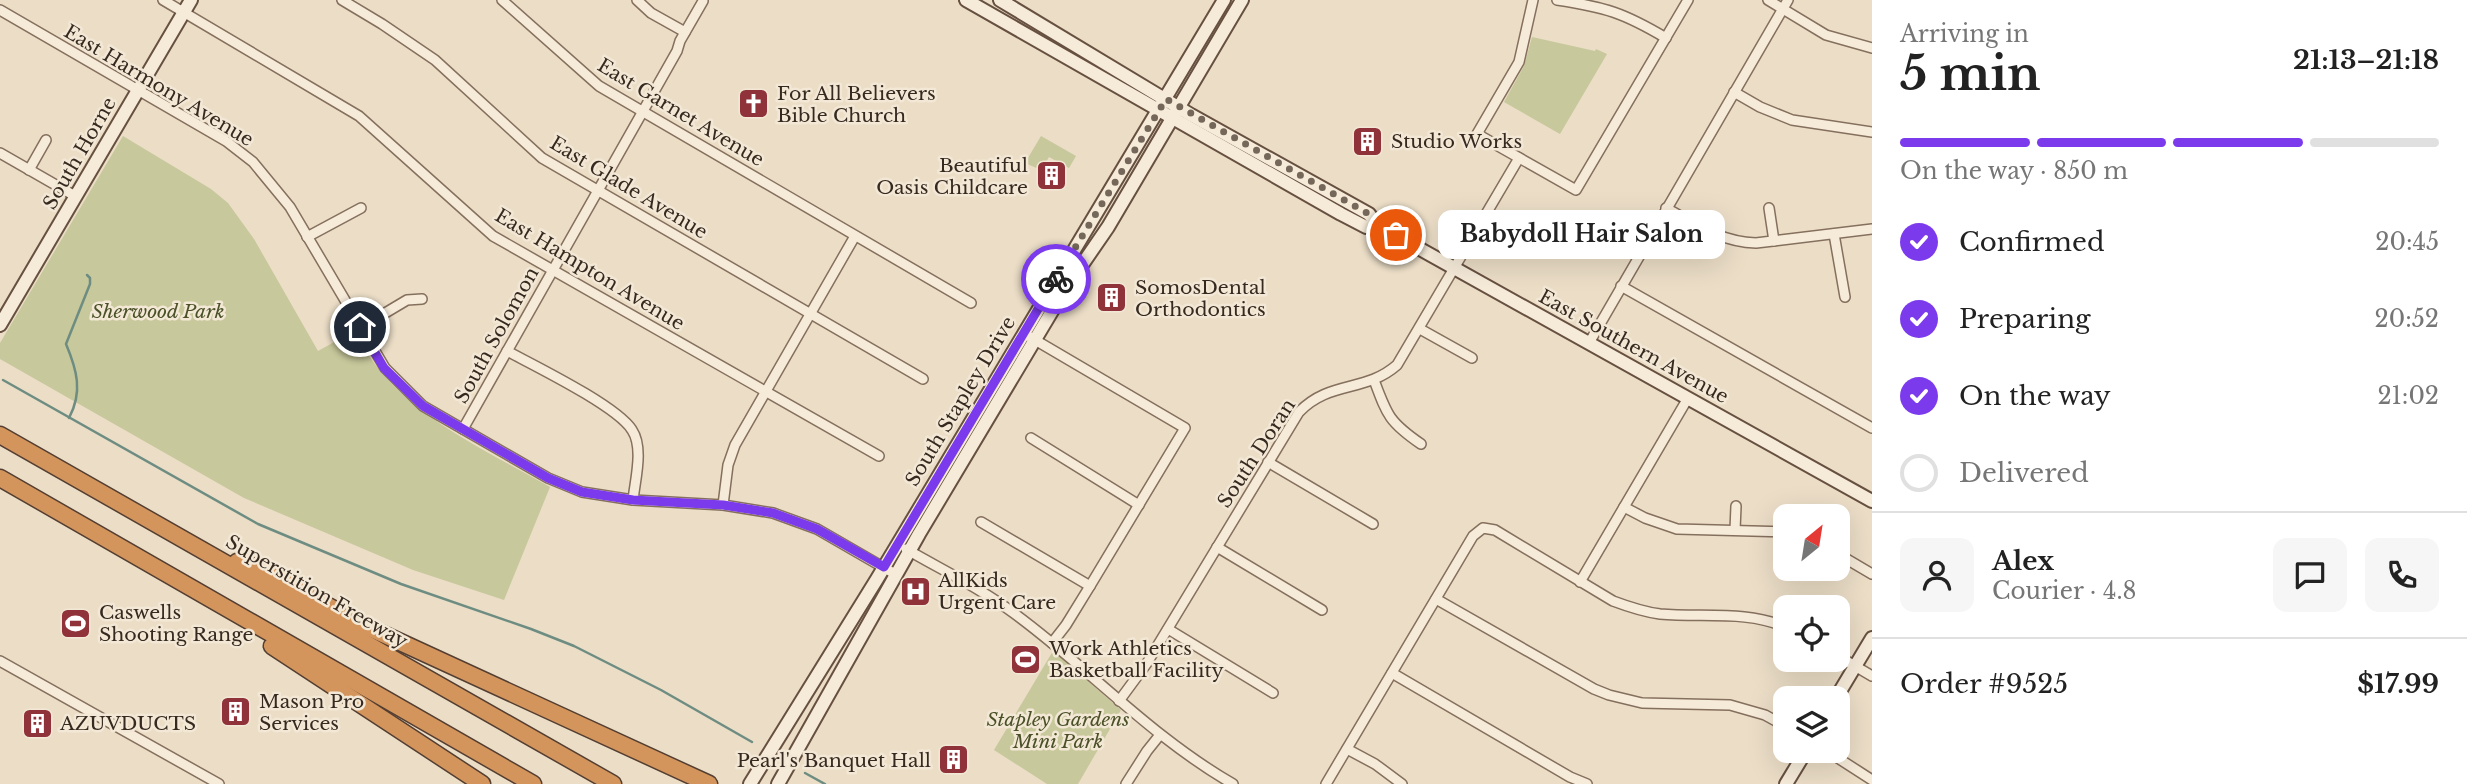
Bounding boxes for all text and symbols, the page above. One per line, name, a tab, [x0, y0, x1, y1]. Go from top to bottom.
street label: East Harmony Avenue	[60, 20, 258, 151]
text: Arriving in	[1900, 20, 2029, 48]
text: 21:13–21:18	[2293, 44, 2439, 76]
text: 5 min	[1900, 45, 2041, 102]
street label: East Garnet Avenue	[593, 54, 768, 171]
place label: For All Believers Bible Church	[777, 82, 936, 127]
church icon: For All Believers Bible Church	[737, 87, 771, 121]
street label: South Horne	[38, 93, 121, 213]
building icon: Studio Works	[1351, 124, 1385, 158]
place label: Studio Works	[1391, 130, 1522, 153]
street label: East Glade Avenue	[546, 131, 712, 244]
place label: Beautiful Oasis Childcare	[876, 154, 1028, 199]
text: On the way · 850 m	[1900, 157, 2128, 185]
building icon: Beautiful Oasis Childcare	[1034, 159, 1068, 193]
street label: East Hampton Avenue	[491, 204, 689, 335]
pin	[1366, 205, 1426, 265]
callout: Babydoll Hair Salon	[1438, 210, 1725, 260]
icon: bag	[1377, 216, 1415, 254]
text: Babydoll Hair Salon	[1460, 220, 1703, 248]
icon: check	[1900, 223, 1938, 261]
text: Confirmed	[1959, 226, 2104, 258]
text: 20:45	[2375, 228, 2439, 256]
courier	[1021, 244, 1091, 314]
icon: bike	[1037, 260, 1075, 298]
street label: South Solomon	[449, 263, 543, 407]
place label: SomosDental Orthodontics	[1135, 276, 1266, 321]
building icon: SomosDental Orthodontics	[1095, 281, 1129, 315]
street label: East Southern Avenue	[1535, 285, 1733, 408]
pin	[330, 297, 390, 357]
park label: Sherwood Park	[92, 300, 224, 323]
icon: check	[1900, 300, 1938, 338]
text: Preparing	[1959, 303, 2091, 335]
text: 20:52	[2375, 305, 2439, 333]
icon: home	[341, 308, 379, 346]
street label: South Stapley Drive	[901, 312, 1020, 490]
icon: check	[1900, 377, 1938, 415]
text: On the way	[1959, 380, 2111, 412]
text: 21:02	[2377, 382, 2439, 410]
street label: South Doran	[1213, 395, 1300, 512]
text: Delivered	[1959, 457, 2089, 489]
north arrow	[1773, 504, 1850, 581]
map controls	[1773, 504, 1850, 763]
street label: Superstition Freeway	[222, 530, 412, 653]
button: person	[1900, 538, 1974, 612]
button: chat	[2273, 538, 2347, 612]
button: phone	[2365, 538, 2439, 612]
text: Alex	[1992, 545, 2054, 577]
place label: AllKids Urgent Care	[937, 569, 1056, 614]
hospital icon: AllKids Urgent Care	[898, 574, 932, 608]
text: Courier · 4.8	[1992, 577, 2137, 605]
button: locate	[1773, 595, 1850, 672]
place label: Caswells Shooting Range	[99, 601, 253, 646]
sports icon: Caswells Shooting Range	[59, 606, 93, 640]
place label: Work Athletics Basketball Facility	[1048, 637, 1224, 682]
sports icon: Work Athletics Basketball Facility	[1009, 642, 1043, 676]
text: Order #9525	[1900, 668, 2068, 700]
text: $17.99	[2357, 668, 2439, 700]
button: layers	[1773, 686, 1850, 763]
place label: Mason Pro Services	[259, 690, 364, 735]
building icon: Mason Pro Services	[219, 695, 253, 729]
building icon: AZUVDUCTS	[20, 706, 54, 740]
park label: Stapley Gardens Mini Park	[987, 708, 1129, 753]
place label: AZUVDUCTS	[59, 712, 196, 735]
building icon: Pearl's Banquet Hall	[937, 743, 971, 777]
place label: Pearl's Banquet Hall	[737, 749, 931, 772]

